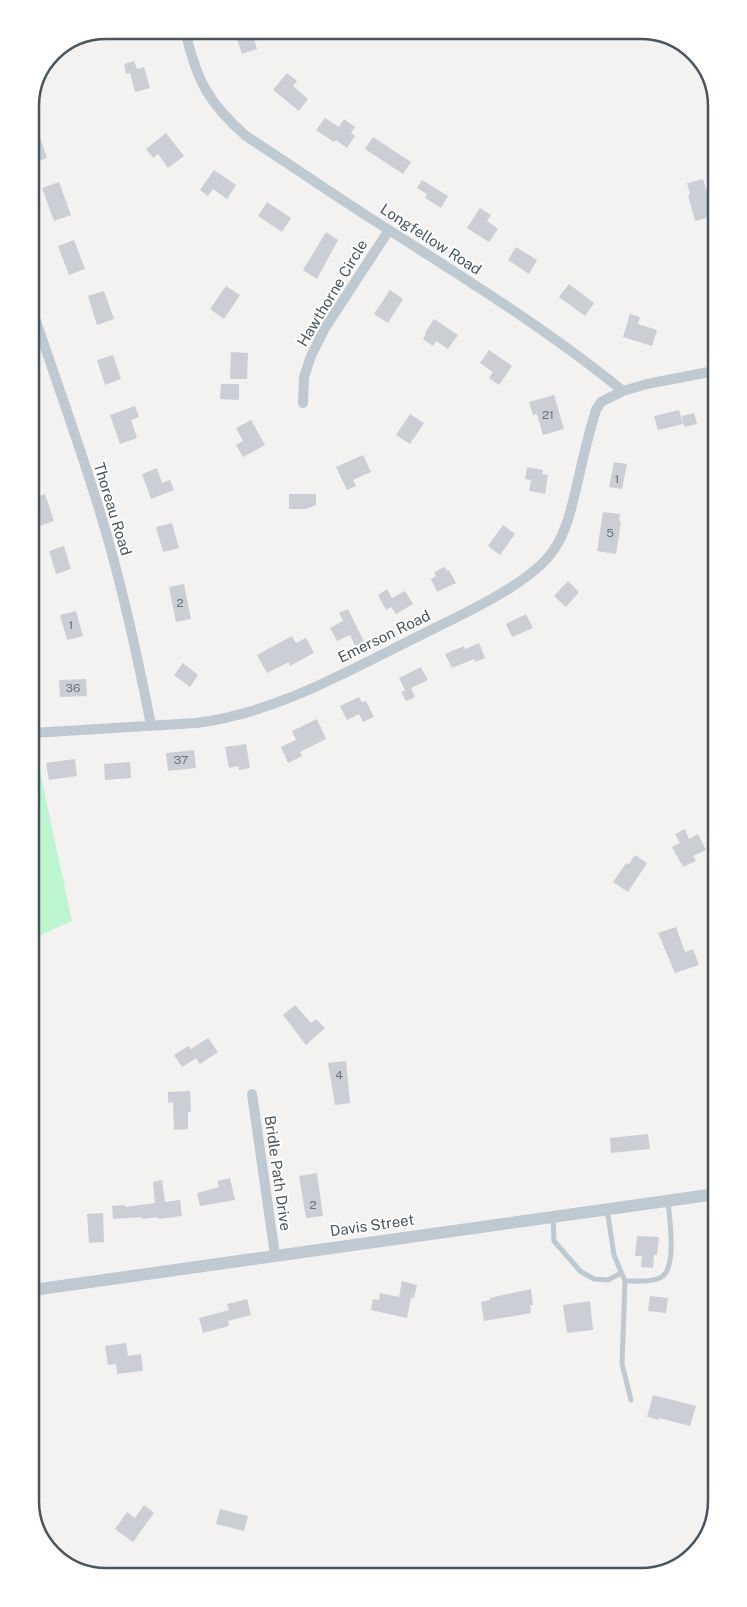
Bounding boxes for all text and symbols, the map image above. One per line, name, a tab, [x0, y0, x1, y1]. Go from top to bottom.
street label: Longfellow Road	[377, 200, 485, 278]
street label: Hawthorne Circle	[293, 237, 371, 349]
house number: 21	[542, 408, 554, 422]
street label: Thoreau Road	[91, 460, 135, 558]
house number: 1	[615, 472, 619, 486]
house number: 5	[606, 526, 614, 540]
house number: 2	[176, 596, 184, 610]
street label: Emerson Road	[335, 606, 433, 666]
house number: 1	[69, 618, 73, 632]
house number: 36	[66, 681, 80, 695]
house number: 37	[174, 753, 188, 767]
house number: 4	[335, 1068, 343, 1082]
street label: Bridle Path Drive	[261, 1114, 295, 1232]
house number: 2	[309, 1198, 317, 1212]
street label: Davis Street	[329, 1211, 415, 1239]

